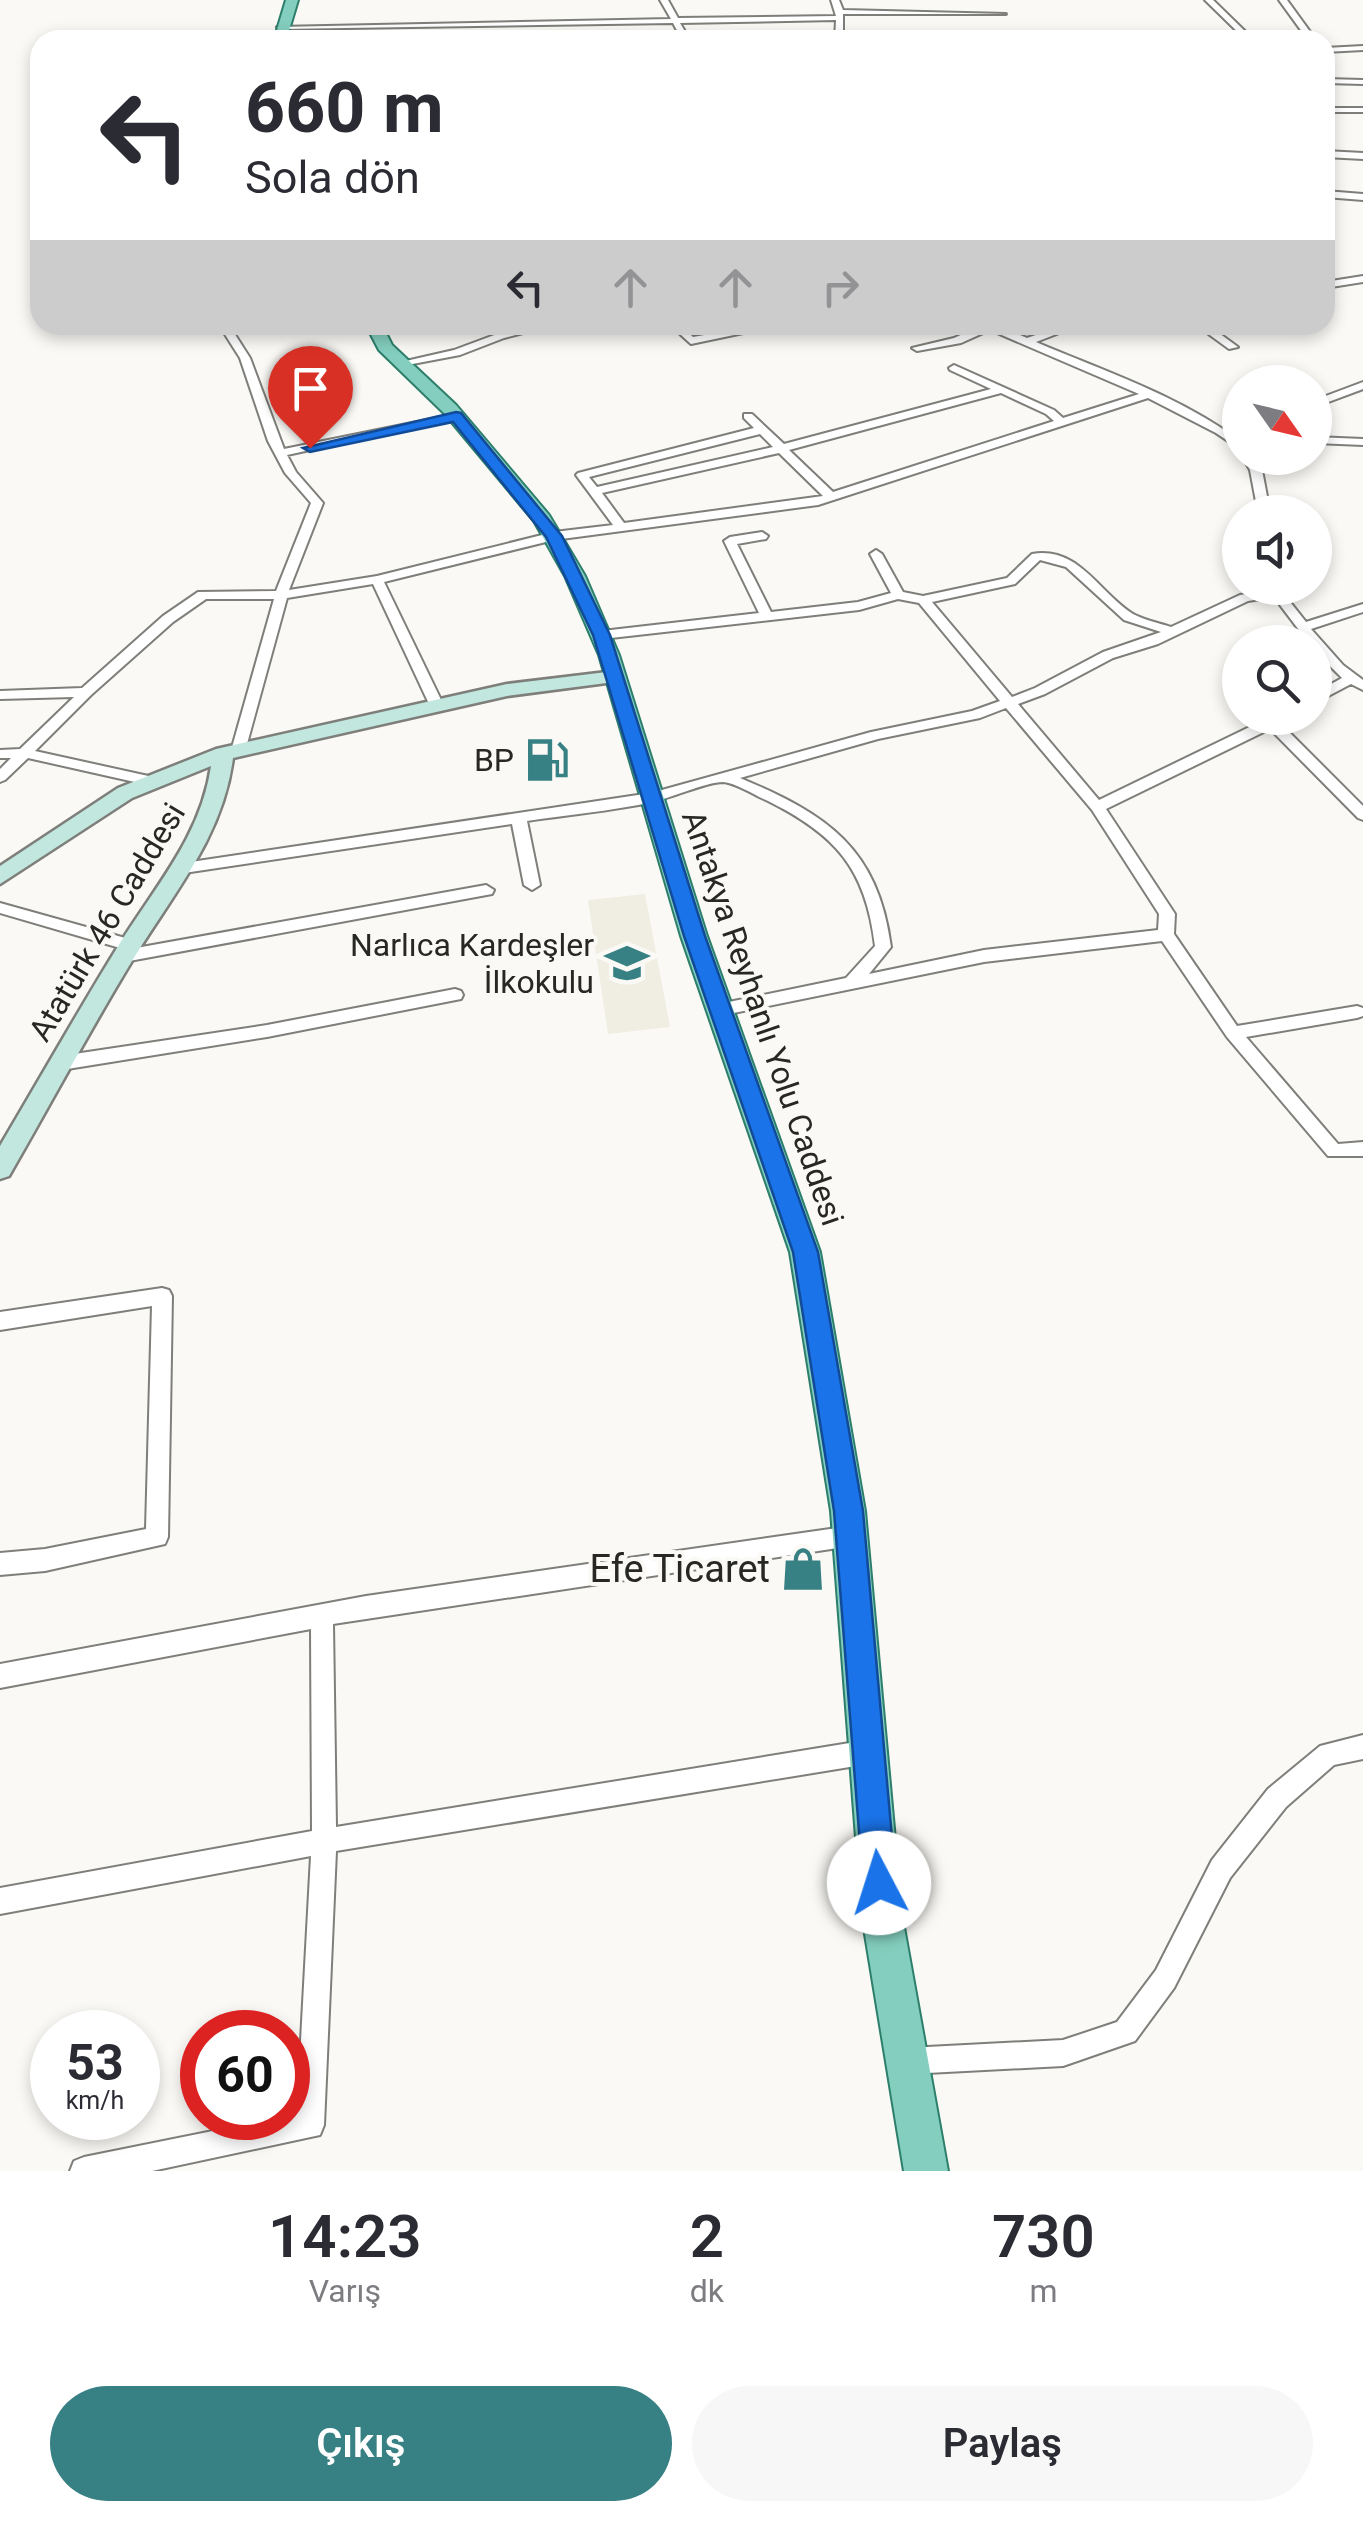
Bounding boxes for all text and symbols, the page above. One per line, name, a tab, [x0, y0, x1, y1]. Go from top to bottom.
text: 660 m	[245, 67, 444, 149]
icon: left	[80, 70, 210, 200]
text: Sola dön	[245, 151, 420, 204]
icon: left	[498, 260, 553, 315]
icon: ahead	[603, 260, 658, 315]
icon: ahead	[708, 260, 763, 315]
icon: right	[813, 260, 868, 315]
pin	[268, 346, 353, 449]
icon: arrive	[283, 361, 338, 416]
north arrow	[1222, 365, 1332, 475]
map controls	[1222, 365, 1332, 735]
button: sound	[1222, 495, 1332, 605]
button: search	[1222, 625, 1332, 735]
fuel station icon: BP	[523, 736, 571, 784]
place label: BP	[474, 741, 514, 779]
street label: Atatürk 46 Caddesi	[21, 796, 193, 1048]
street label: Antakya Reyhanlı Yolu Caddesi	[674, 806, 852, 1230]
place label: Narlıca Kardeşler İlkokulu	[350, 926, 594, 1001]
school or university icon: Narlıca Kardeşler İlkokulu	[603, 939, 651, 987]
shop icon: Efe Ticaret	[779, 1545, 827, 1593]
place label: Efe Ticaret	[590, 1547, 770, 1591]
position arrow	[827, 1831, 931, 1935]
speed limit sign: 60	[180, 2010, 310, 2140]
text: 53	[66, 2034, 124, 2092]
text: km/h	[66, 2086, 124, 2115]
text: 14:23	[268, 2201, 422, 2272]
text: 2	[690, 2201, 724, 2272]
text: 730	[992, 2201, 1095, 2272]
text: Varış	[309, 2272, 381, 2310]
text: dk	[690, 2272, 724, 2310]
text: m	[1029, 2272, 1057, 2310]
button: Çıkış	[50, 2386, 672, 2501]
button: Paylaş	[692, 2386, 1313, 2501]

